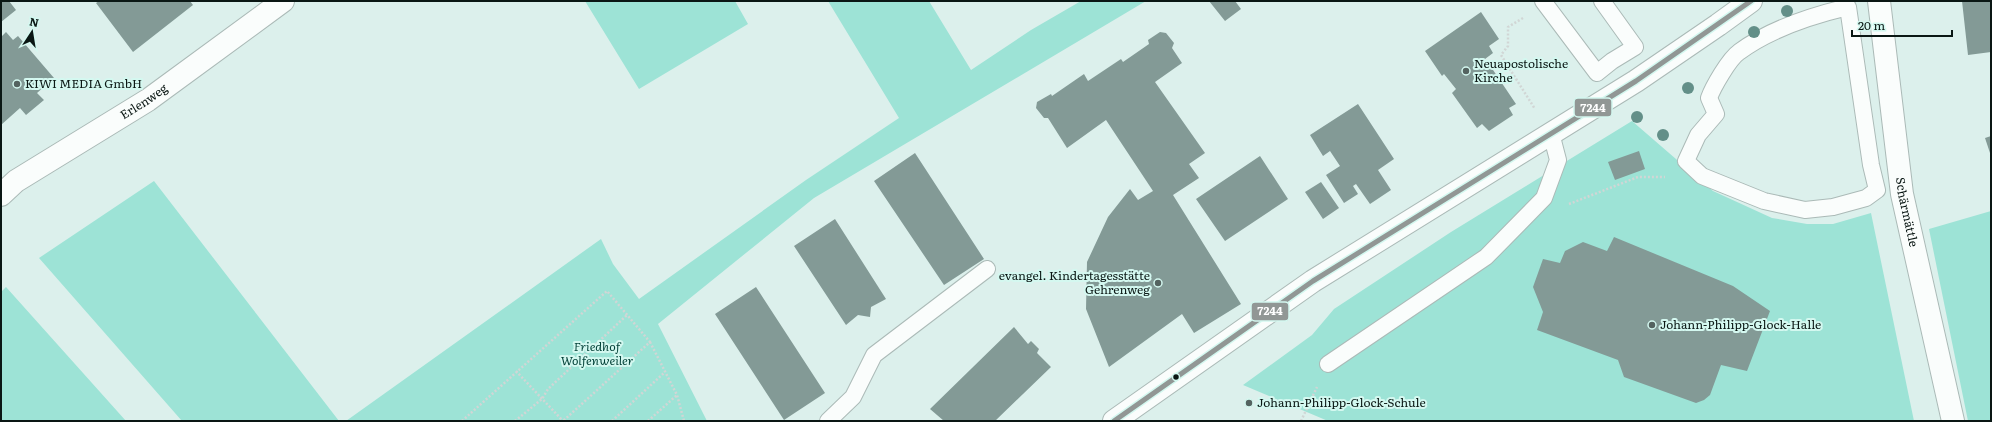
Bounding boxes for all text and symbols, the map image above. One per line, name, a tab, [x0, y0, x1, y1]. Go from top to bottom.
north arrow	[12, 12, 52, 52]
text: N	[28, 12, 40, 30]
scale bar	[1852, 12, 1952, 38]
text: 20 m	[1858, 16, 1885, 34]
place label: Neuapostolische Kirche	[1474, 54, 1568, 86]
marker: Neuapostolische Kirche	[1461, 66, 1471, 76]
place label: KIWI MEDIA GmbH	[25, 74, 142, 92]
street label: Erlenweg	[116, 78, 171, 123]
marker: KIWI MEDIA GmbH	[12, 79, 22, 89]
line badge: 7244	[1574, 98, 1612, 117]
text: 7244	[1580, 99, 1606, 115]
street label: Schärmättle	[1892, 176, 1924, 248]
place label: evangel. Kindertagesstätte Gehrenweg	[999, 266, 1150, 298]
marker: evangel. Kindertagesstätte Gehrenweg	[1153, 278, 1163, 288]
line badge: 7244	[1251, 302, 1289, 321]
text: 7244	[1257, 302, 1283, 318]
place label: Johann-Philipp-Glock-Halle	[1660, 315, 1821, 333]
marker: Johann-Philipp-Glock-Halle	[1647, 320, 1657, 330]
park label: Friedhof Wolfenweiler	[561, 337, 634, 369]
unlabelled marker	[1171, 372, 1181, 382]
place label: Johann-Philipp-Glock-Schule	[1257, 393, 1426, 411]
marker: Johann-Philipp-Glock-Schule	[1244, 398, 1254, 408]

